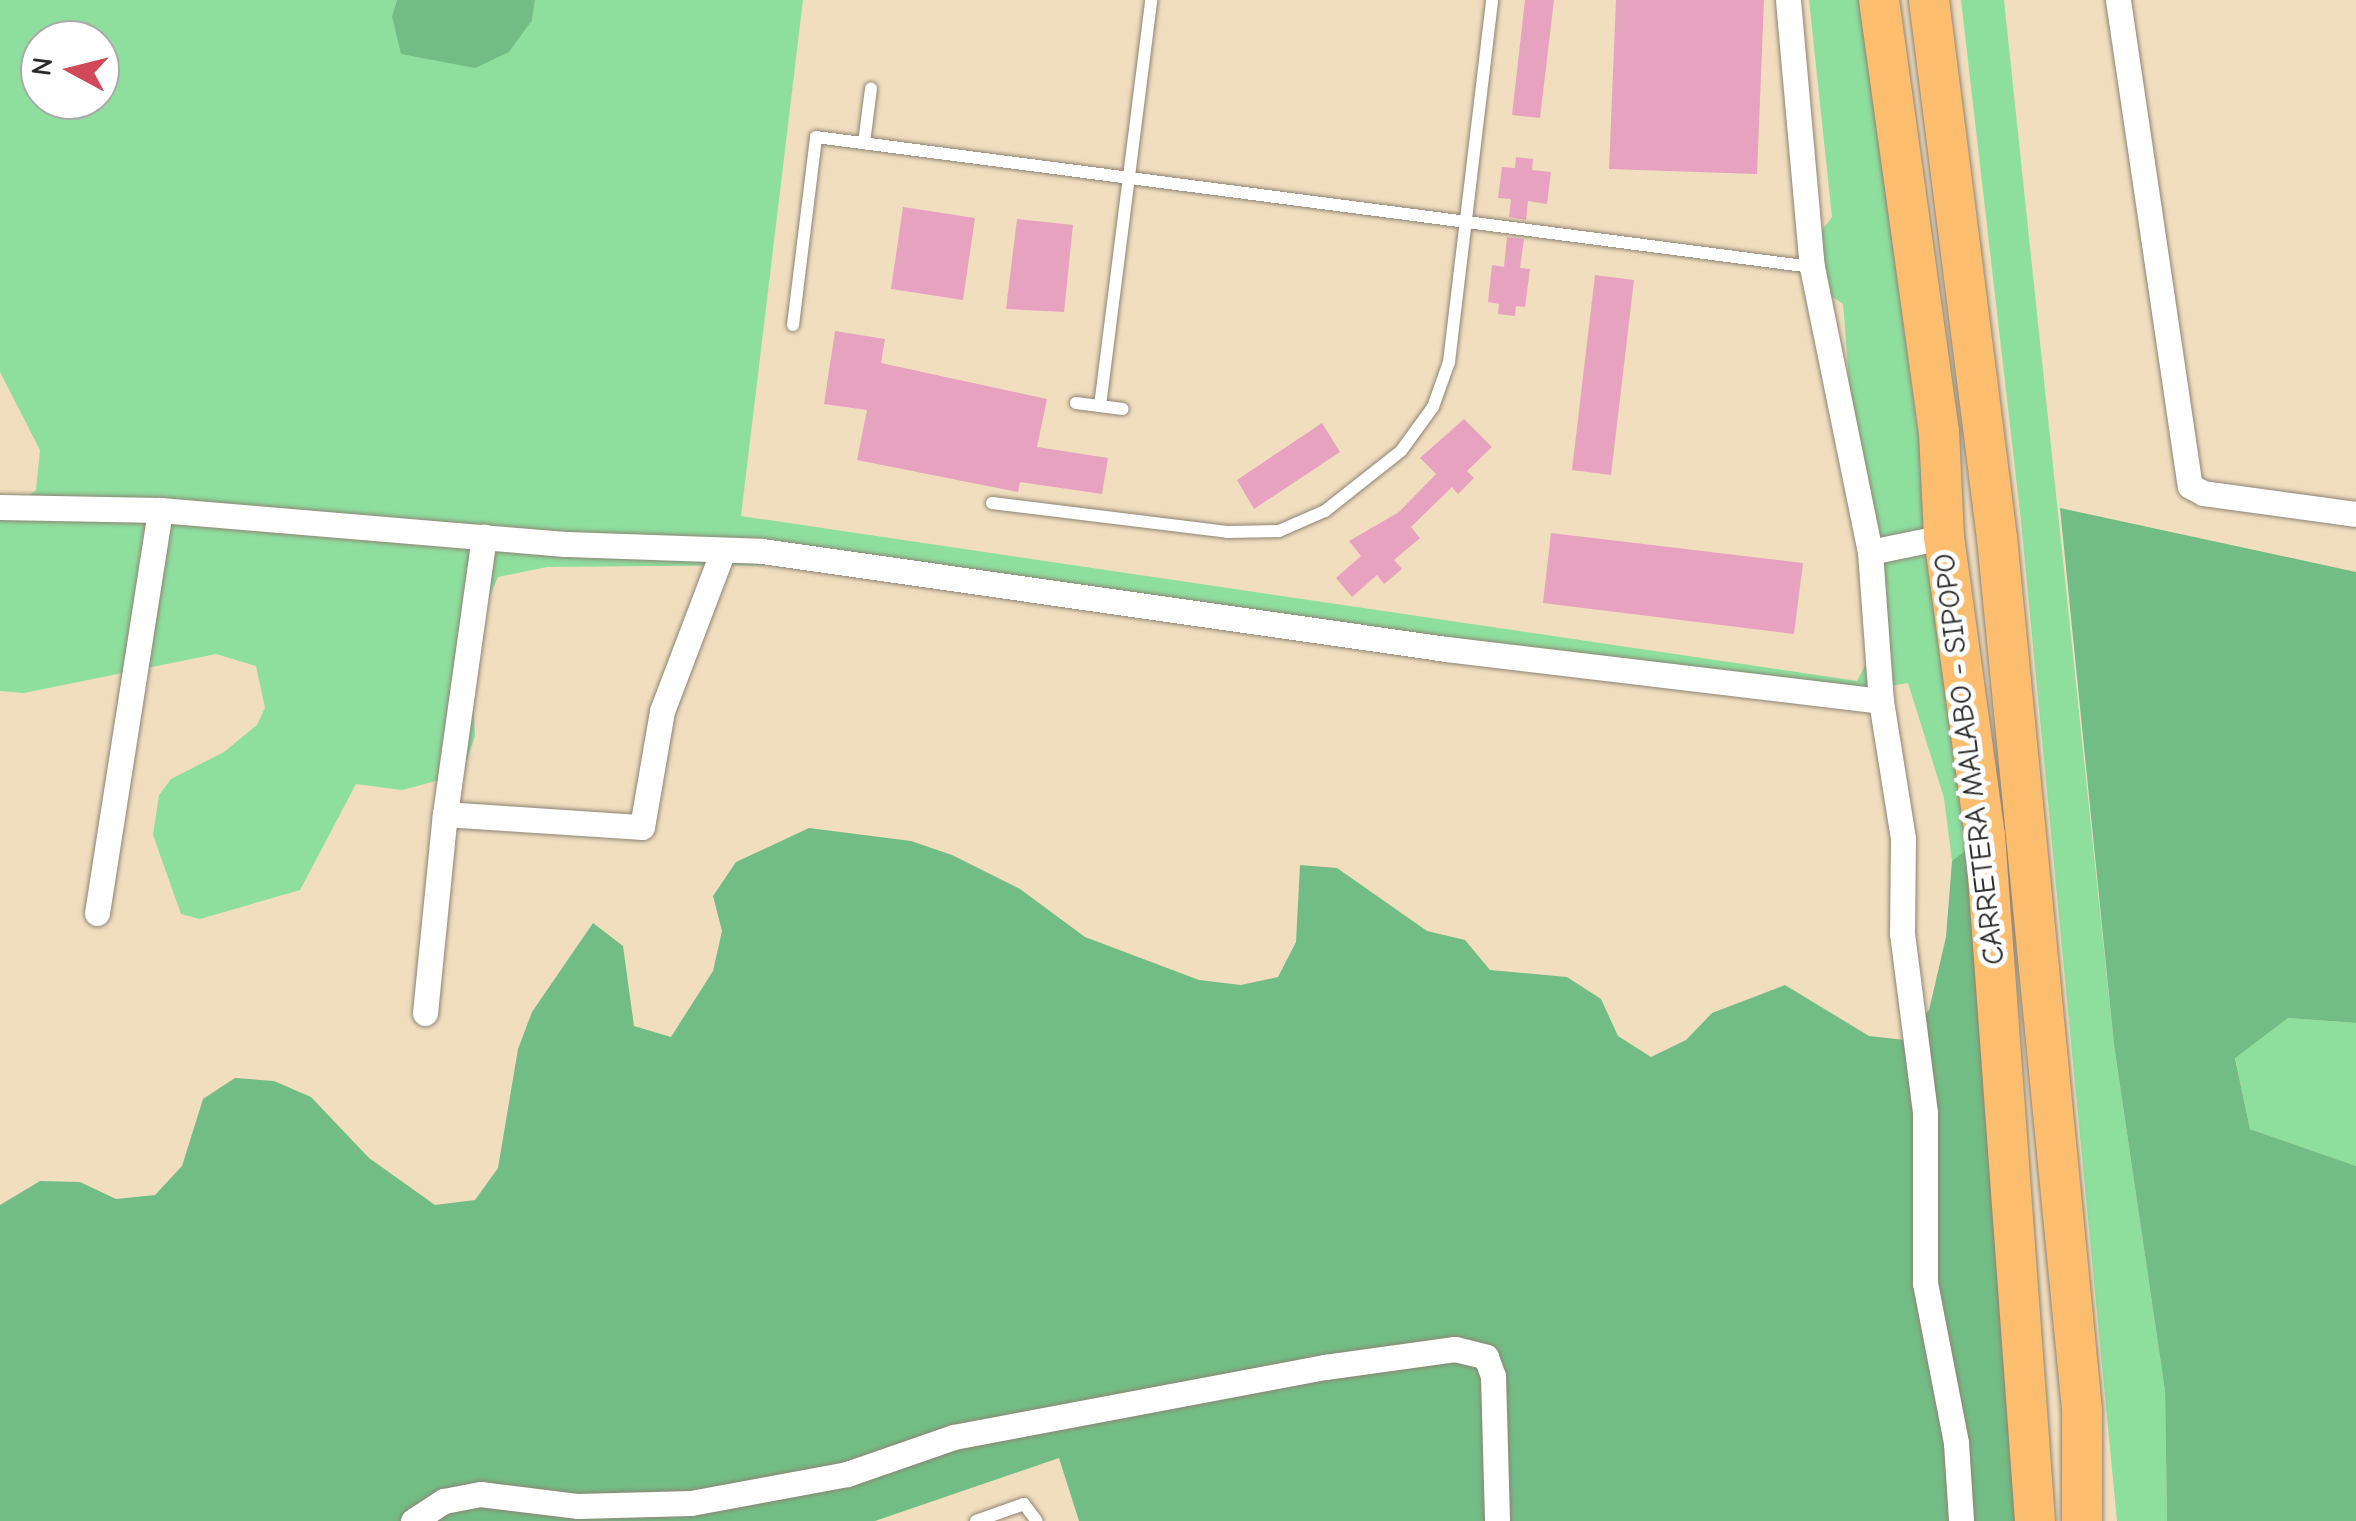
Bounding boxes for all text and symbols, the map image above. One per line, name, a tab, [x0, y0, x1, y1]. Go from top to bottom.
north arrow	[20, 20, 120, 120]
text: N	[25, 56, 59, 78]
street label: CARRETERA MALABO - SIPOPO	[1927, 551, 2013, 967]

